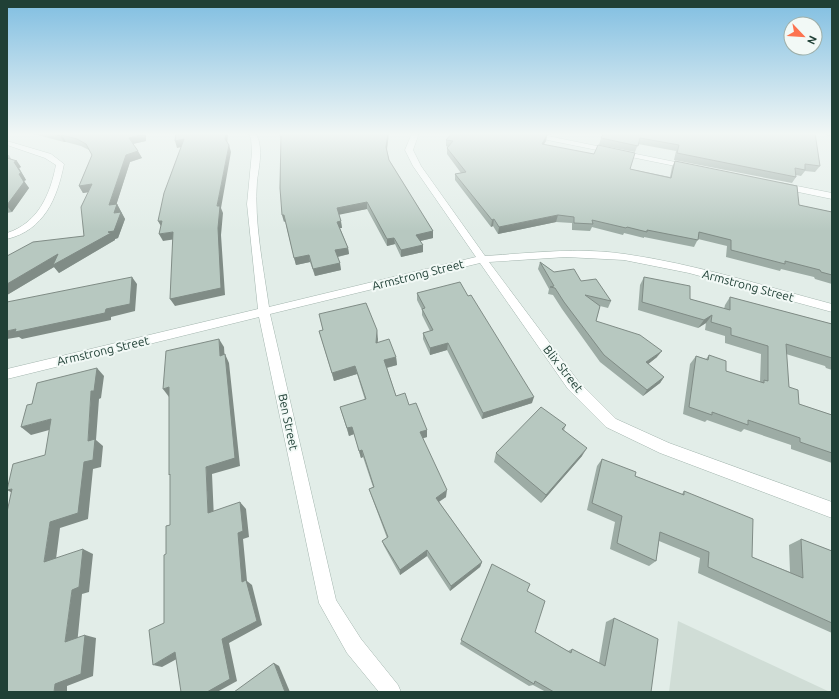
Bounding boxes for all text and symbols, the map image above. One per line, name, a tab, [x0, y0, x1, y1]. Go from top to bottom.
north arrow	[783, 16, 823, 56]
text: N	[805, 34, 819, 46]
street label: Armstrong Street	[371, 257, 465, 292]
street label: Armstrong Street	[701, 267, 796, 304]
street label: Armstrong Street	[56, 334, 151, 367]
street label: Blix Street	[541, 343, 586, 395]
street label: Ben Street	[276, 392, 301, 452]

